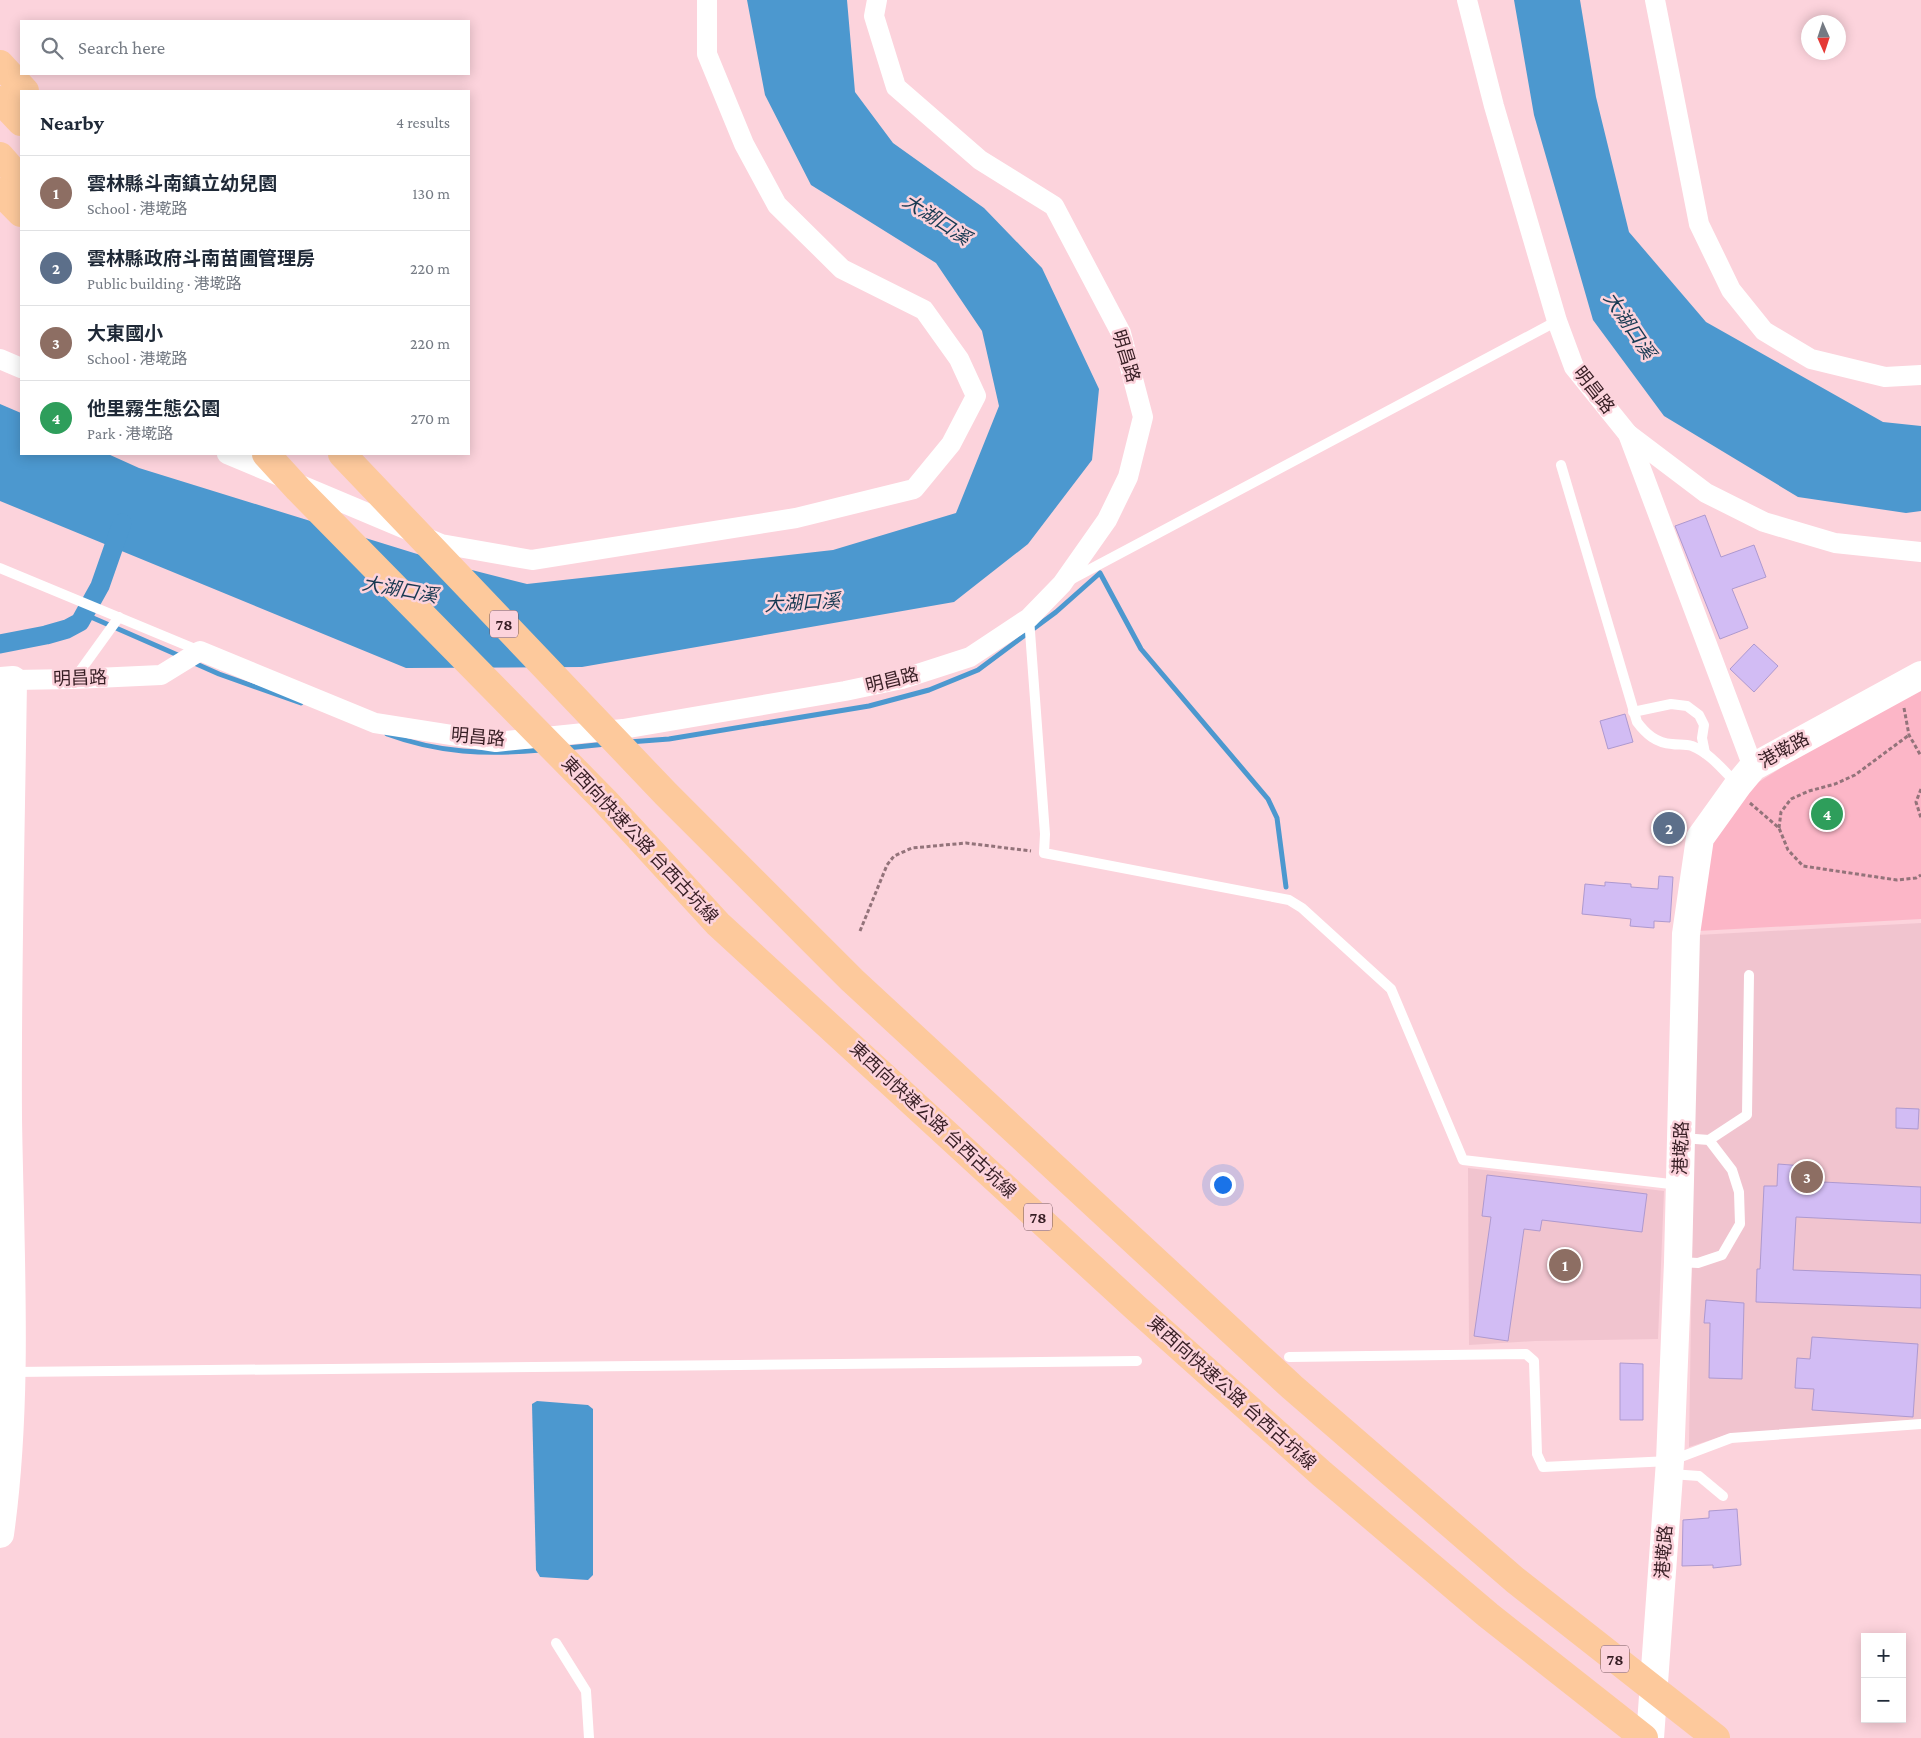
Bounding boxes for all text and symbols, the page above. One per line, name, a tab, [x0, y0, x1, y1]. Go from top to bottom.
north arrow	[1801, 15, 1846, 60]
search box	[20, 20, 470, 75]
icon: search	[38, 34, 66, 62]
text: Search here	[78, 37, 165, 58]
text: Nearby	[40, 111, 104, 135]
text: 4 results	[396, 114, 450, 131]
text: 雲林縣斗南鎮立幼兒園	[87, 173, 277, 194]
text: 1	[53, 185, 59, 202]
text: 130 m	[412, 185, 450, 202]
water label: 大湖口溪	[899, 190, 977, 251]
text: School · 港墘路	[87, 200, 188, 217]
text: 雲林縣政府斗南苗圃管理房	[87, 248, 315, 269]
text: 2	[52, 260, 60, 277]
text: 220 m	[410, 260, 450, 277]
text: Public building · 港墘路	[87, 275, 242, 292]
water label: 大湖口溪	[1600, 288, 1661, 365]
text: 大東國小	[87, 323, 163, 344]
street label: 明昌路	[1109, 327, 1143, 385]
text: 3	[52, 335, 60, 352]
text: 220 m	[410, 335, 450, 352]
text: School · 港墘路	[87, 350, 188, 367]
street label: 明昌路	[1569, 363, 1619, 417]
text: 他里霧生態公園	[87, 398, 220, 419]
text: 4	[52, 410, 60, 427]
text: 270 m	[411, 410, 450, 427]
text: Park · 港墘路	[87, 425, 173, 442]
water label: 大湖口溪	[361, 573, 442, 607]
water label: 大湖口溪	[764, 590, 844, 615]
road number: 78	[490, 610, 518, 638]
street label: 明昌路	[863, 664, 921, 696]
street label: 明昌路	[53, 667, 107, 689]
street label: 明昌路	[450, 725, 506, 749]
street label: 港墘路	[1756, 728, 1812, 772]
street label: 東西向快速公路 台西古坑線	[558, 753, 722, 927]
pin: 4	[1811, 795, 1843, 833]
pin: 2	[1653, 809, 1685, 847]
street label: 東西向快速公路 台西古坑線	[846, 1038, 1020, 1202]
street label: 港墘路	[1670, 1121, 1692, 1175]
pin: 3	[1791, 1158, 1823, 1196]
your location	[1210, 1172, 1236, 1198]
road number: 78	[1024, 1204, 1052, 1230]
pin: 1	[1549, 1246, 1581, 1284]
street label: 東西向快速公路 台西古坑線	[1144, 1312, 1320, 1474]
street label: 港墘路	[1652, 1524, 1676, 1580]
map controls	[1861, 1633, 1906, 1723]
button: +	[1861, 1633, 1906, 1678]
road number: 78	[1601, 1646, 1629, 1672]
button: −	[1861, 1678, 1906, 1723]

